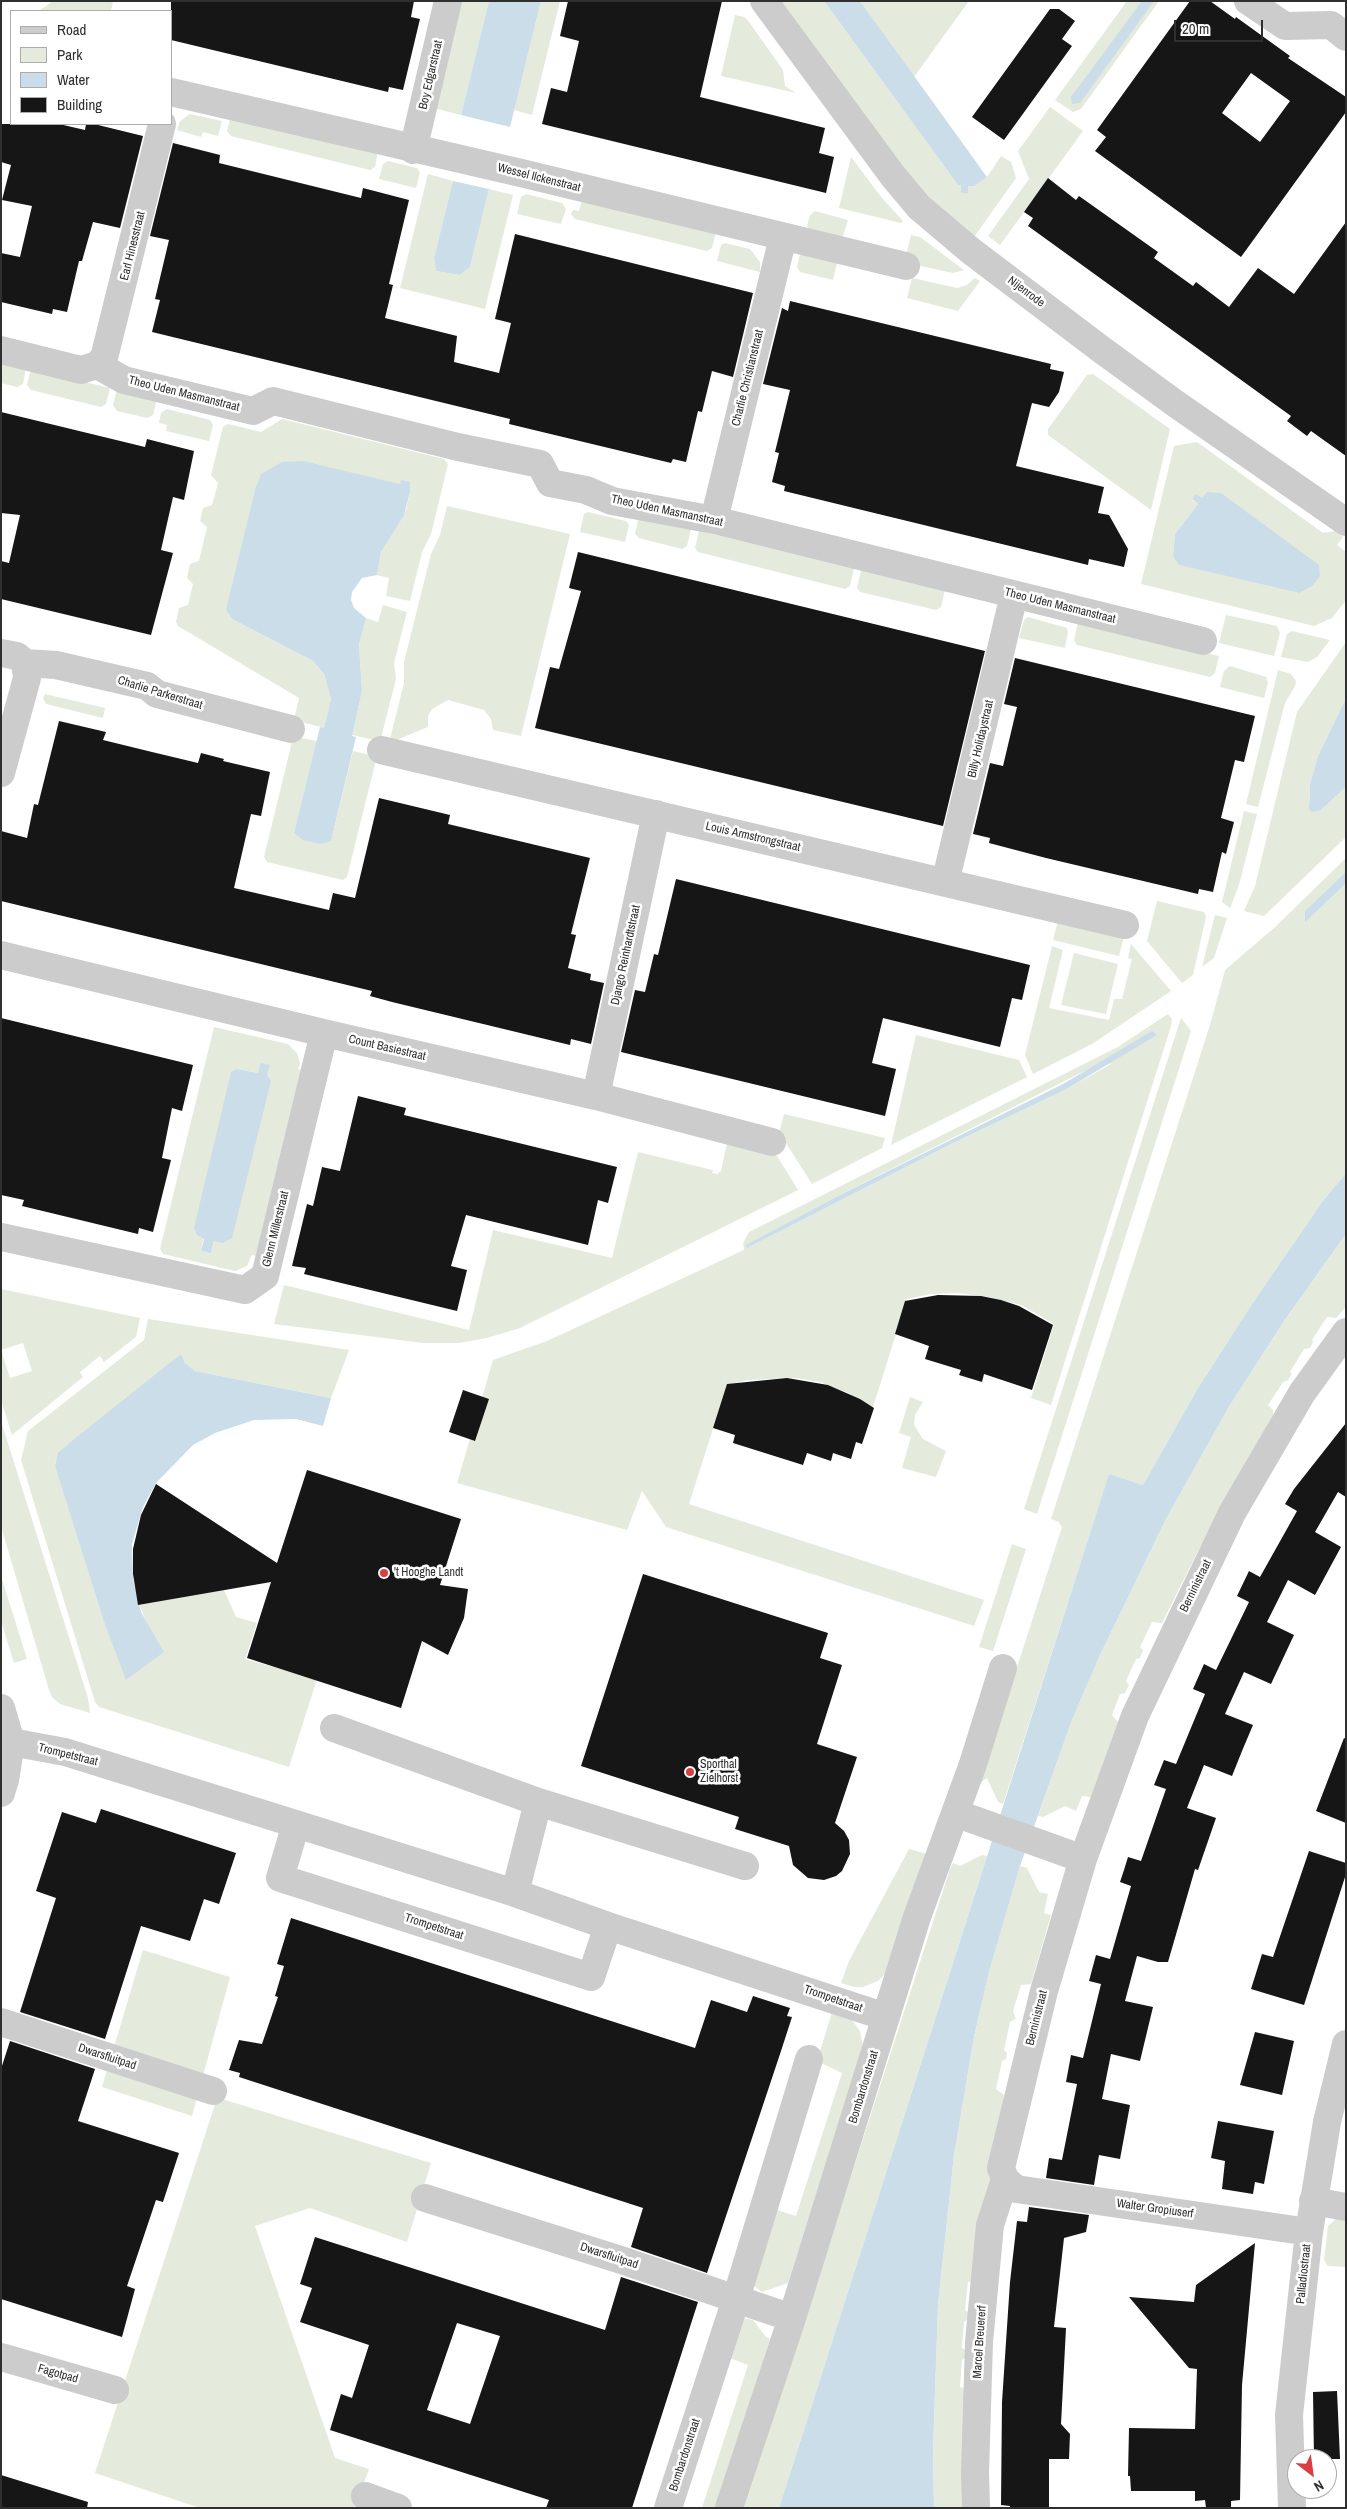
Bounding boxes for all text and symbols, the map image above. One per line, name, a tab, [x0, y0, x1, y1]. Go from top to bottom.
legend	[10, 10, 172, 125]
scale bar	[1177, 10, 1266, 42]
text: 20 m	[1182, 18, 1209, 39]
text: Road	[57, 19, 86, 40]
street label: Boy Edgarstraat	[416, 39, 446, 111]
text: Park	[57, 44, 82, 65]
text: Water	[57, 69, 89, 90]
text: Building	[57, 94, 102, 115]
street label: Wessel Ilckenstraat	[496, 161, 582, 195]
street label: Earl Hinesstraat	[117, 210, 149, 282]
street label: Nijenrode	[1005, 273, 1047, 311]
street label: Charlie Christianstraat	[729, 328, 767, 428]
street label: Theo Uden Masmanstraat	[127, 373, 241, 415]
street label: Theo Uden Masmanstraat	[610, 492, 724, 530]
street label: Theo Uden Masmanstraat	[1003, 585, 1117, 627]
street label: Charlie Parkerstraat	[116, 673, 204, 713]
street label: Billy Holidaystraat	[965, 699, 997, 779]
street label: Louis Armstrongstraat	[704, 819, 802, 855]
street label: Django Reinhardtstraat	[608, 904, 644, 1006]
street label: Count Basiestraat	[347, 1032, 427, 1064]
street label: Glenn Millerstraat	[260, 1190, 292, 1268]
street label: Berninistraat	[1177, 1558, 1215, 1614]
place label: 't Hooghe Landt	[394, 1566, 463, 1580]
marker: 't Hooghe Landt	[378, 1567, 390, 1579]
street label: Trompetstraat	[37, 1741, 99, 1769]
place label: Sporthal Zielhorst	[700, 1758, 738, 1786]
marker: Sporthal Zielhorst	[684, 1766, 696, 1778]
street label: Trompetstraat	[403, 1911, 465, 1943]
street label: Trompetstraat	[802, 1982, 864, 2016]
street label: Berninistraat	[1023, 1989, 1051, 2047]
street label: Dwarsfluitpad	[76, 2041, 138, 2073]
street label: Bombardonstraat	[846, 2049, 882, 2125]
street label: Walter Gropiuserf	[1116, 2196, 1194, 2222]
street label: Dwarsfluitpad	[578, 2240, 640, 2272]
street label: Palladiostraat	[1294, 2243, 1314, 2305]
street label: Marcel Breuererf	[970, 2305, 990, 2379]
street label: Fagotpad	[36, 2361, 80, 2387]
street label: Bombardonstraat	[666, 2417, 704, 2493]
north arrow	[1287, 2449, 1337, 2499]
text: N	[1311, 2476, 1327, 2496]

